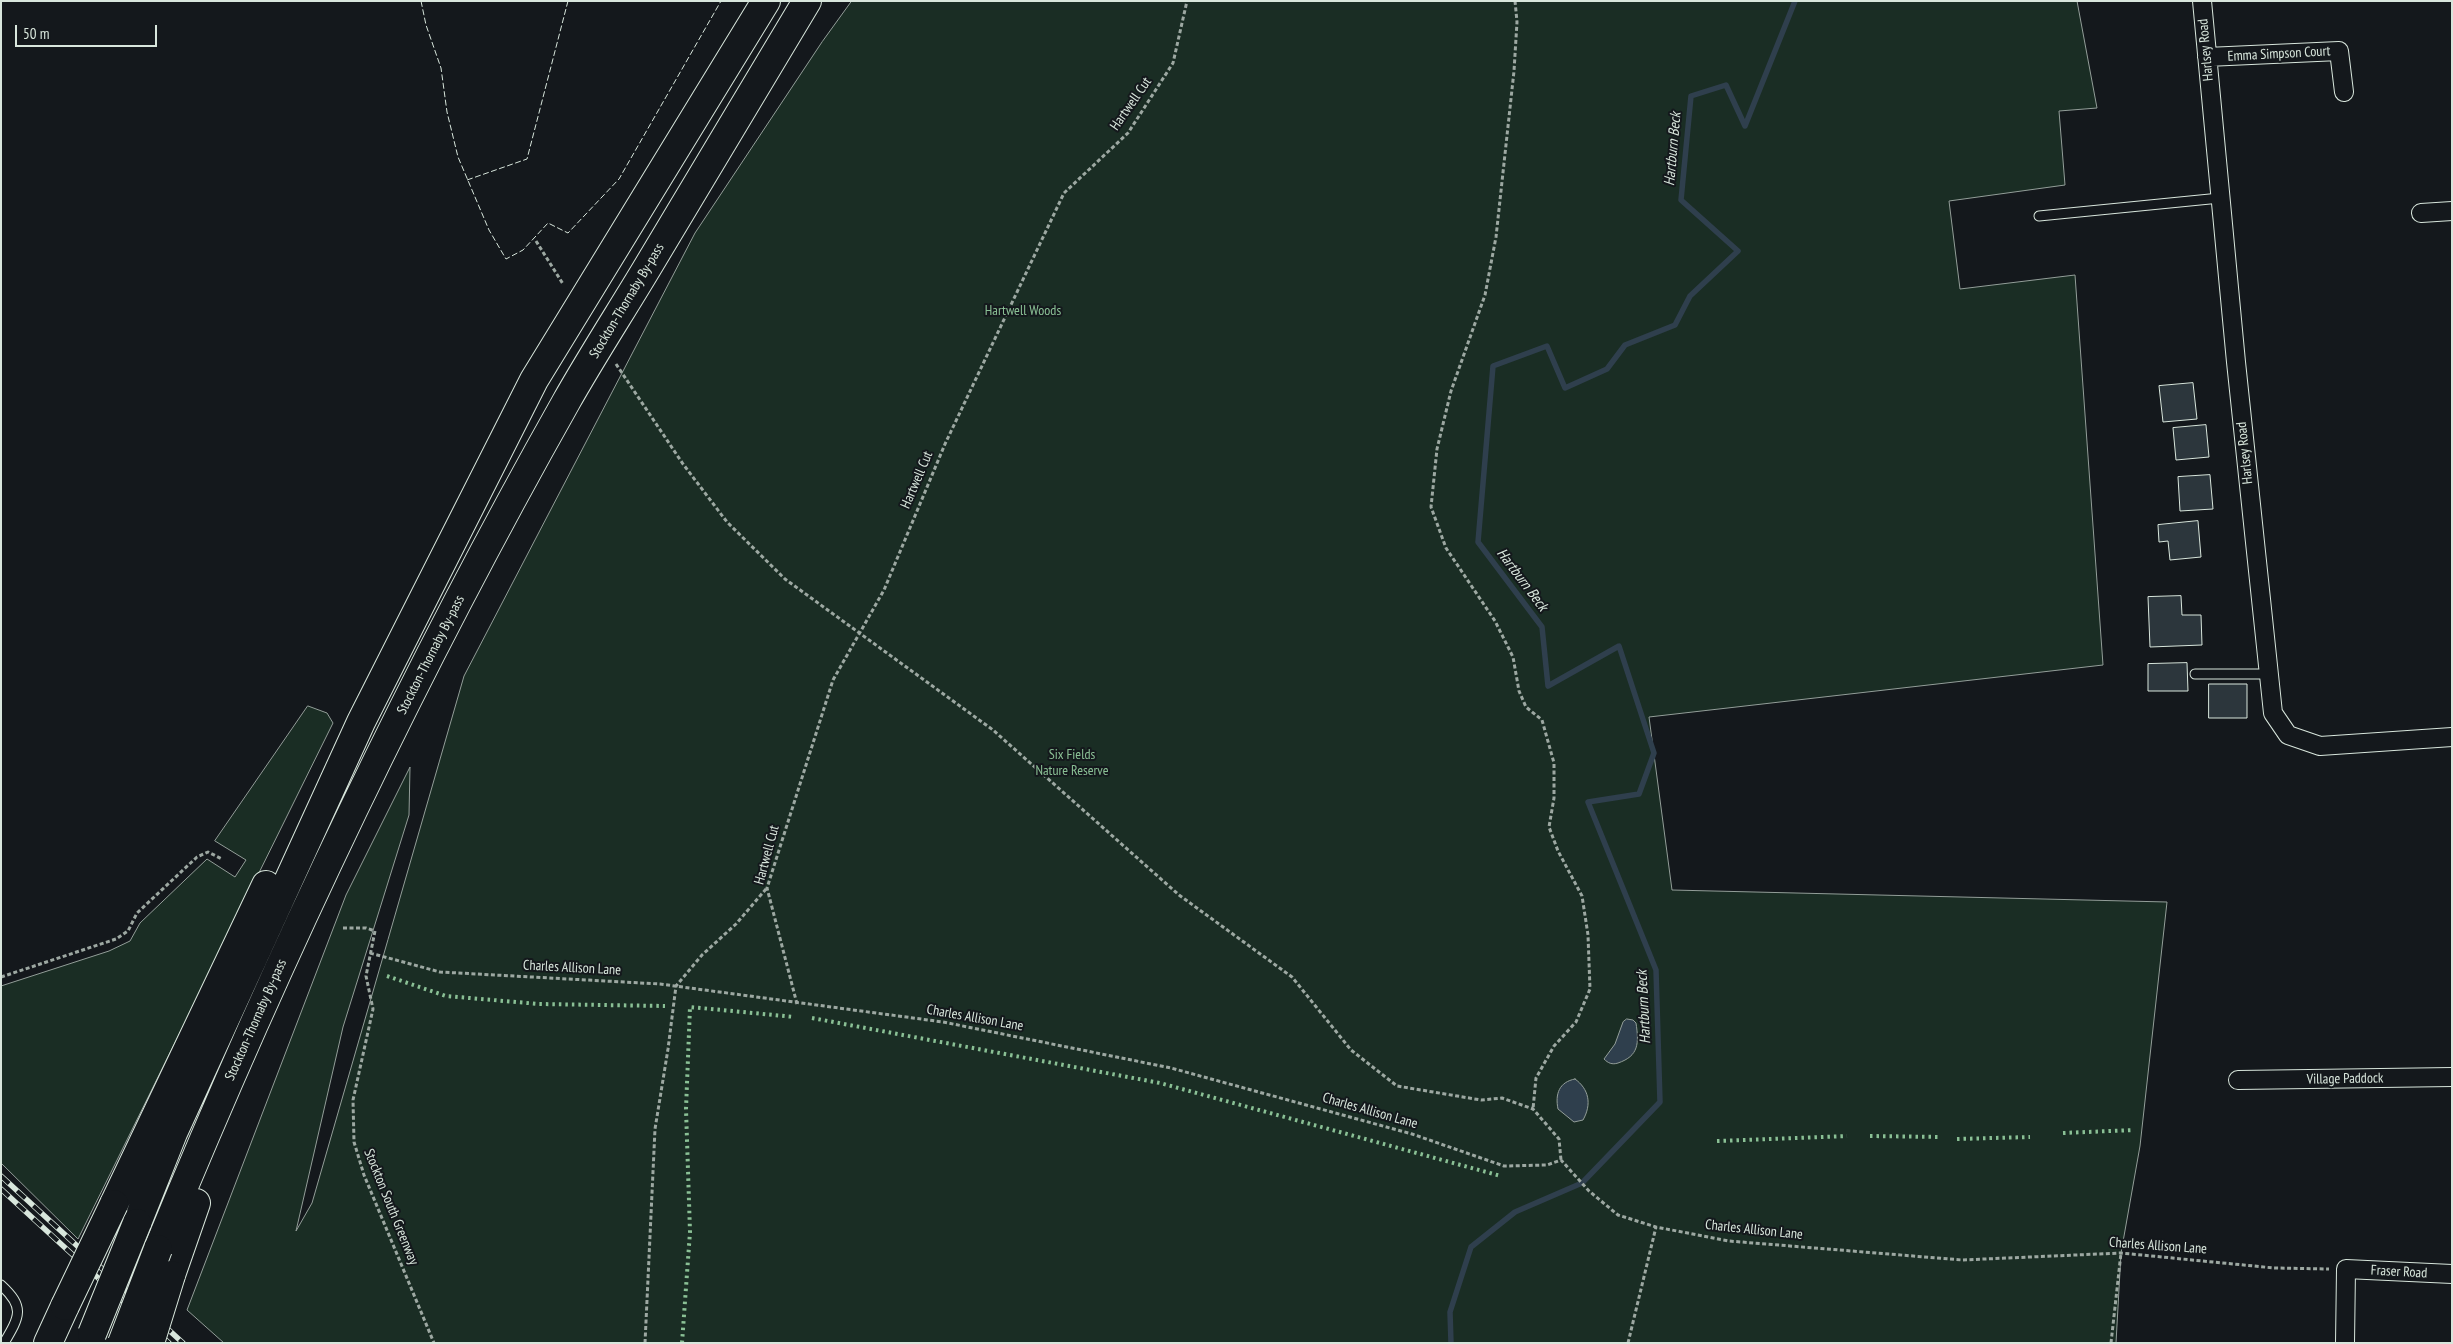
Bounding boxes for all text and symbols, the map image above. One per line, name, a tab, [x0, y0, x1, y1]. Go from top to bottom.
scale bar	[18, 15, 160, 47]
street label: Harlsey Road	[2195, 18, 2217, 82]
text: 50 m	[23, 24, 49, 43]
street label: Emma Simpson Court	[2227, 43, 2331, 65]
street label: Hartwell Cut	[1107, 74, 1155, 134]
water label: Hartburn Beck	[1661, 111, 1685, 187]
street label: Stockton-Thornaby By-pass	[586, 240, 668, 362]
park label: Hartwell Woods	[985, 303, 1061, 319]
street label: Harlsey Road	[2233, 421, 2257, 485]
street label: Hartwell Cut	[897, 449, 937, 511]
water label: Hartburn Beck	[1493, 545, 1551, 615]
street label: Stockton-Thornaby By-pass	[394, 593, 468, 717]
park label: Six Fields Nature Reserve	[1035, 747, 1109, 780]
street label: Hartwell Cut	[751, 824, 783, 886]
street label: Stockton-Thornaby By-pass	[222, 957, 290, 1083]
street label: Charles Allison Lane	[523, 957, 621, 979]
water label: Hartburn Beck	[1633, 970, 1655, 1044]
street label: Charles Allison Lane	[925, 1001, 1025, 1035]
street label: Village Paddock	[2307, 1070, 2383, 1088]
street label: Charles Allison Lane	[1321, 1089, 1419, 1133]
street label: Stockton South Greenway	[360, 1147, 422, 1267]
street label: Charles Allison Lane	[1704, 1217, 1804, 1243]
street label: Charles Allison Lane	[2109, 1234, 2207, 1258]
street label: Fraser Road	[2370, 1262, 2428, 1282]

